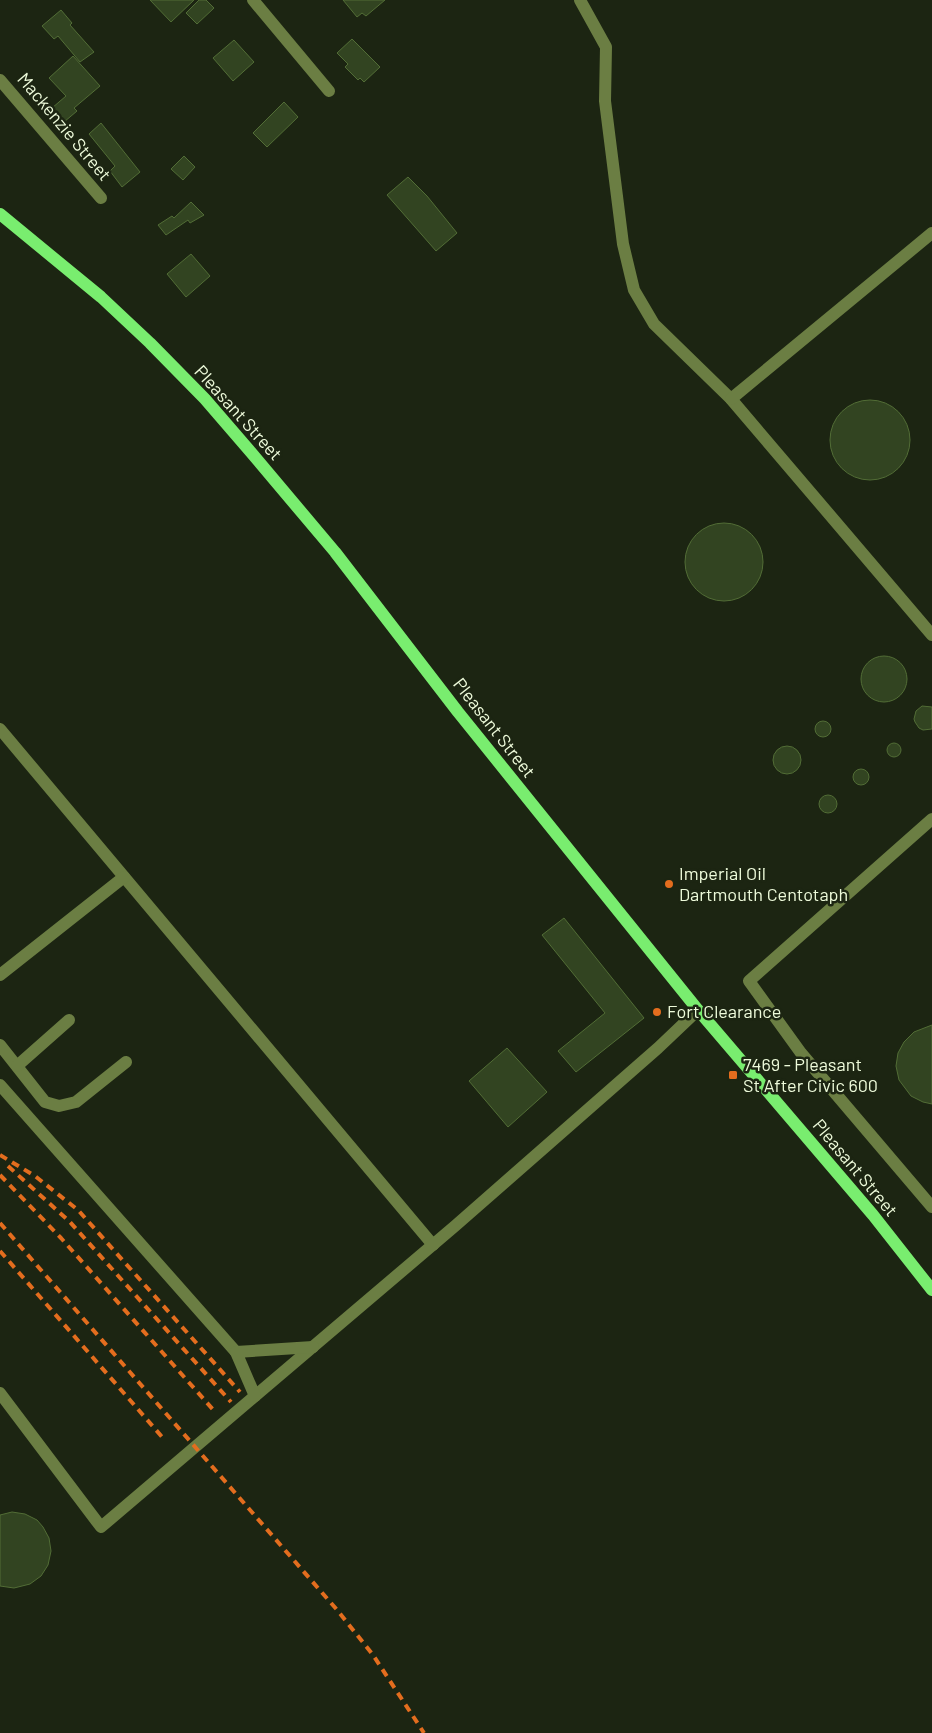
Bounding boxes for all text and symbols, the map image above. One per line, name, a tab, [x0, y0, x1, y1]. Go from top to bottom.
street label: Mackenzie Street	[13, 68, 116, 185]
street label: Pleasant Street	[190, 360, 287, 464]
street label: Pleasant Street	[449, 673, 541, 782]
place label: Imperial Oil Dartmouth Centotaph	[679, 862, 848, 905]
marker: Imperial Oil Dartmouth Centotaph	[663, 878, 675, 890]
place label: Fort Clearance	[667, 1000, 781, 1022]
marker: Fort Clearance	[651, 1006, 663, 1018]
place label: 7469 - Pleasant St After Civic 600	[743, 1053, 878, 1096]
marker: 7469 - Pleasant St After Civic 600	[727, 1069, 739, 1081]
street label: Pleasant Street	[809, 1114, 903, 1221]

